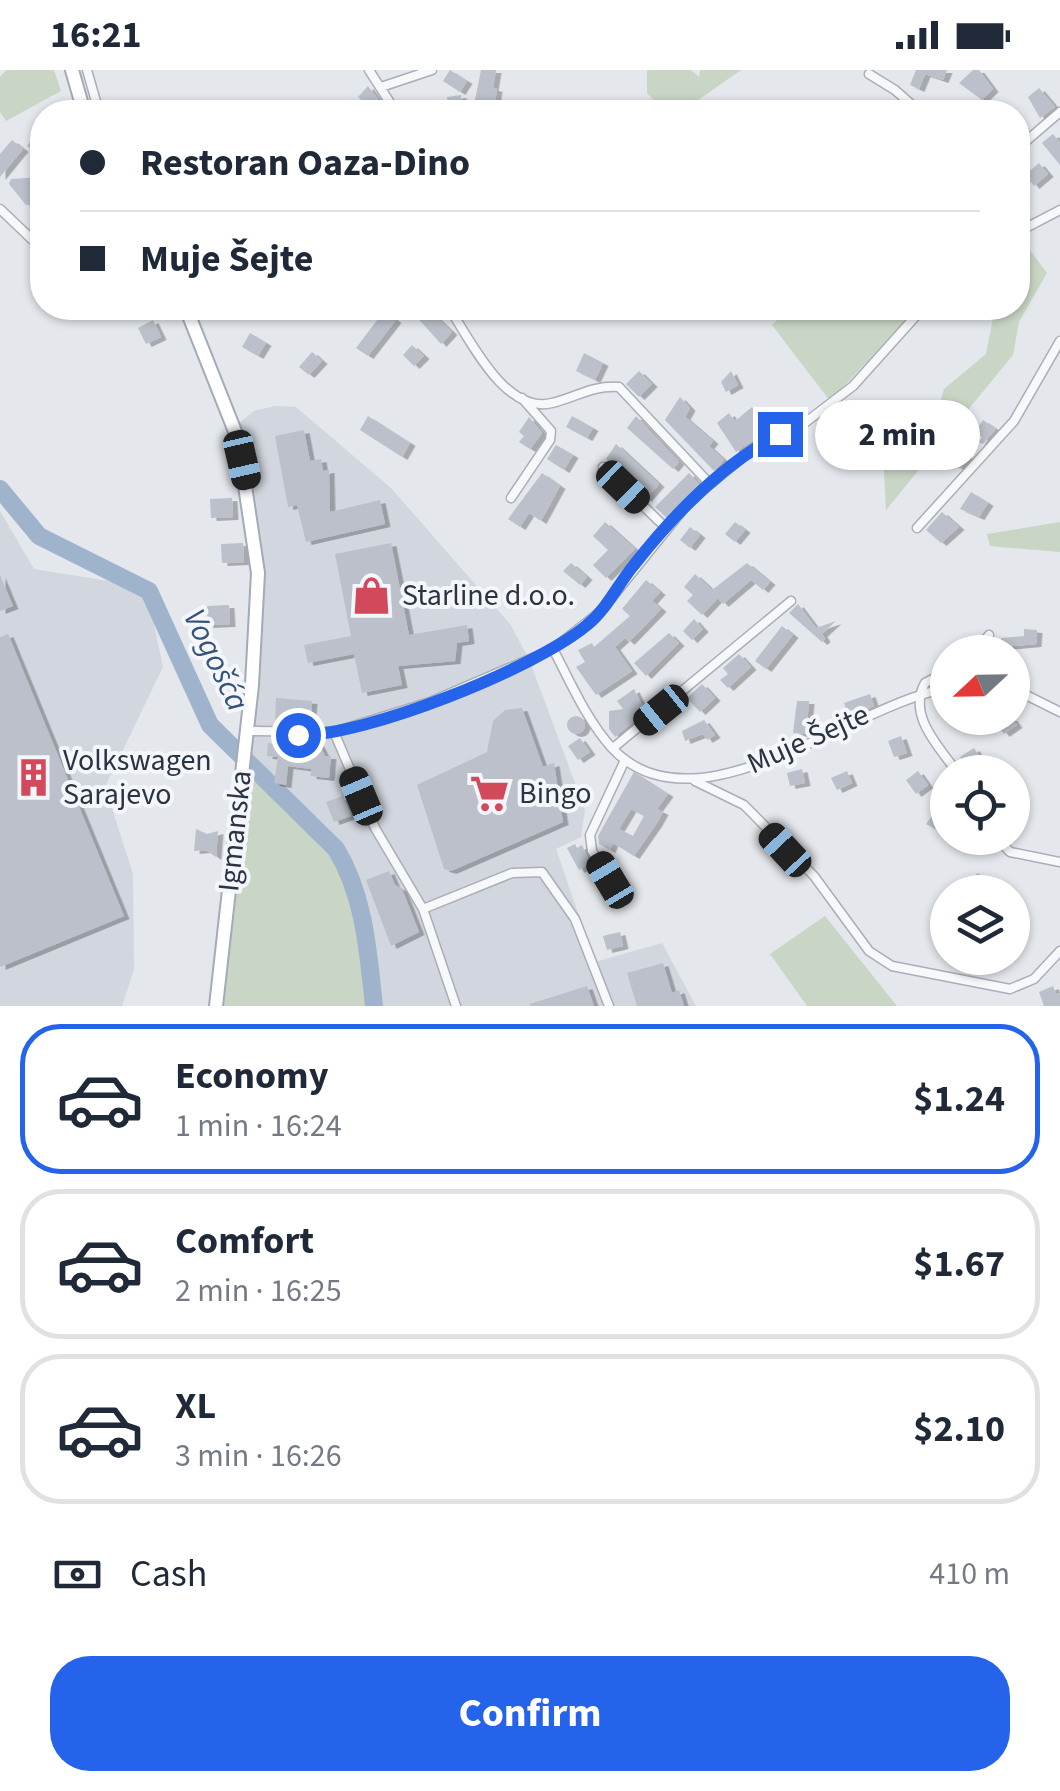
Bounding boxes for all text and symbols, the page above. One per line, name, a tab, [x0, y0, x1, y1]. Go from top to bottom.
text: 16:21	[50, 8, 142, 62]
text: Restoran Oaza-Dino	[140, 136, 470, 190]
text: Muje Šejte	[140, 232, 313, 286]
callout: 2 min	[815, 399, 980, 469]
route end	[758, 412, 803, 457]
text: 2 min	[859, 412, 936, 458]
car	[221, 427, 263, 493]
car	[591, 455, 655, 519]
shop icon: Starline d.o.o.	[351, 574, 393, 616]
place label: Starline d.o.o.	[402, 574, 575, 617]
water label: Vogošća	[172, 601, 260, 719]
north arrow	[930, 635, 1030, 735]
map controls	[930, 635, 1030, 975]
car	[628, 679, 694, 741]
street label: Muje Šejte	[740, 693, 876, 785]
route start	[276, 713, 321, 758]
place label: Volkswagen Sarajevo	[63, 739, 212, 816]
button: locate	[930, 755, 1030, 855]
building icon: Volkswagen Sarajevo	[12, 756, 54, 798]
car	[335, 763, 387, 829]
street label: Igmanska	[207, 768, 263, 894]
supermarket icon: Bingo	[468, 772, 510, 814]
place label: Bingo	[519, 772, 591, 815]
car	[754, 818, 816, 882]
car	[582, 847, 638, 913]
button: layers	[930, 875, 1030, 975]
text: Economy	[175, 1049, 328, 1103]
icon: car	[55, 1054, 145, 1144]
text: $1.24	[913, 1072, 1005, 1126]
text: 1 min · 16:24	[175, 1103, 342, 1149]
text: Comfort	[175, 1214, 314, 1268]
icon: car	[55, 1219, 145, 1309]
text: $1.67	[913, 1237, 1005, 1291]
text: 2 min · 16:25	[175, 1268, 342, 1314]
text: XL	[175, 1379, 216, 1433]
icon: car	[55, 1384, 145, 1474]
text: $2.10	[913, 1402, 1005, 1456]
text: 3 min · 16:26	[175, 1433, 342, 1479]
icon: cash	[50, 1547, 105, 1602]
text: Cash	[130, 1547, 207, 1601]
text: 410 m	[929, 1551, 1010, 1597]
button: Confirm	[50, 1656, 1010, 1771]

